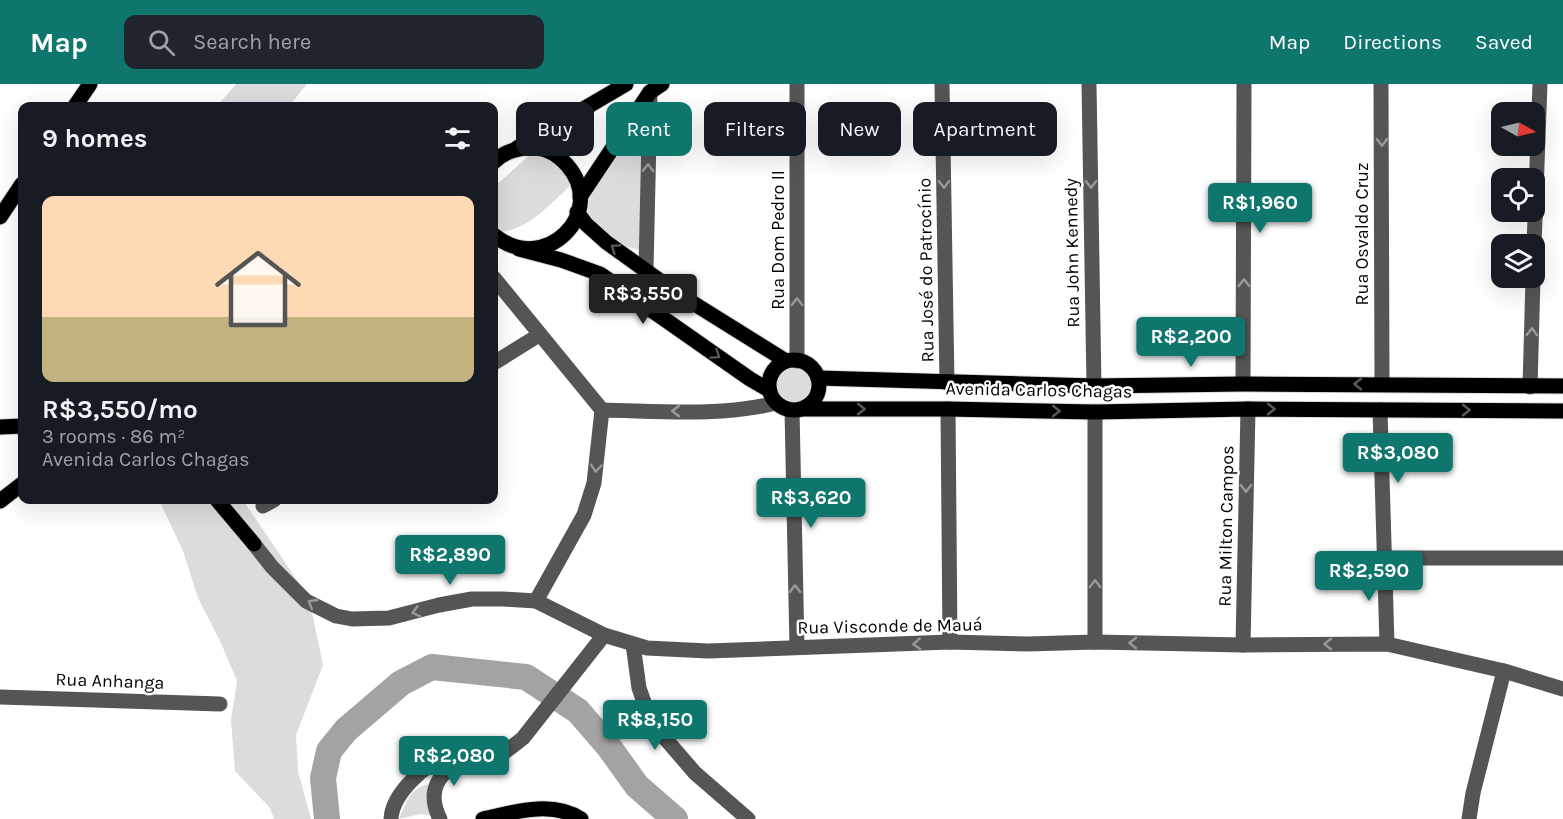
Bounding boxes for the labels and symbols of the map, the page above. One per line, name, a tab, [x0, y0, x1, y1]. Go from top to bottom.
north arrow	[1491, 102, 1545, 156]
one-way arrow	[1376, 138, 1388, 147]
street label: Rua Osvaldo Cruz	[1351, 163, 1373, 305]
one-way arrow	[642, 164, 654, 173]
street label: Rua Dom Pedro II	[767, 170, 789, 310]
street label: Rua José do Patrocínio	[913, 177, 939, 363]
street label: Rua John Kennedy	[1060, 178, 1084, 328]
one-way arrow	[938, 180, 950, 189]
one-way arrow	[1084, 180, 1097, 189]
pin: R$1,960	[1205, 183, 1315, 234]
one-way arrow	[611, 243, 621, 255]
pin: R$3,550	[588, 274, 698, 325]
one-way arrow	[1237, 279, 1250, 288]
one-way arrow	[791, 298, 803, 307]
pin: R$2,200	[1136, 317, 1246, 368]
one-way arrow	[1525, 328, 1538, 337]
one-way arrow	[709, 348, 720, 359]
street label: Avenida Carlos Chagas	[945, 377, 1133, 403]
one-way arrow	[1353, 378, 1362, 390]
one-way arrow	[856, 403, 865, 415]
one-way arrow	[1267, 403, 1276, 415]
one-way arrow	[1462, 404, 1471, 416]
one-way arrow	[672, 405, 681, 417]
one-way arrow	[1051, 405, 1060, 417]
pin: R$3,080	[1343, 433, 1453, 484]
street label: Rua Milton Campos	[1214, 445, 1238, 607]
one-way arrow	[589, 464, 602, 473]
pin: R$3,620	[756, 478, 866, 529]
one-way arrow	[1240, 484, 1252, 493]
pin: R$2,890	[395, 535, 505, 586]
pin: R$2,590	[1314, 551, 1424, 602]
one-way arrow	[1089, 579, 1101, 588]
one-way arrow	[789, 584, 802, 593]
one-way arrow	[308, 599, 318, 610]
one-way arrow	[412, 604, 422, 617]
street label: Rua Visconde de Mauá	[797, 613, 983, 639]
one-way arrow	[913, 637, 922, 650]
one-way arrow	[1129, 637, 1138, 649]
one-way arrow	[1324, 638, 1333, 650]
street label: Rua Anhanga	[55, 668, 165, 694]
pin: R$8,150	[600, 700, 710, 751]
pin: R$2,080	[399, 736, 509, 787]

